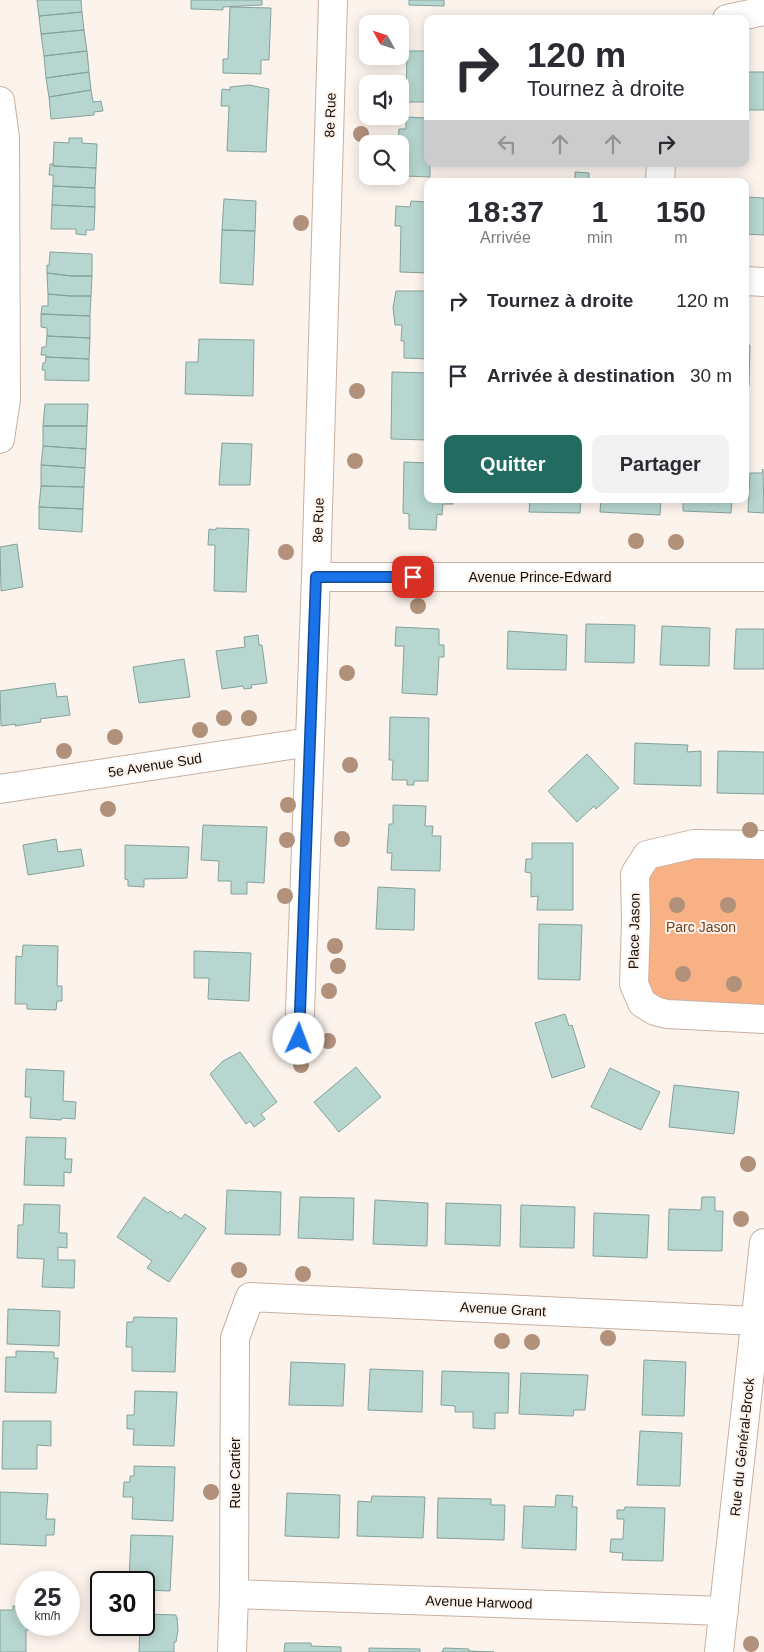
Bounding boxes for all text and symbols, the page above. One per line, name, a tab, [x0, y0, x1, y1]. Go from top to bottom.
north arrow	[359, 15, 409, 65]
map controls	[359, 15, 409, 185]
icon: right	[444, 35, 509, 100]
text: 120 m	[527, 35, 626, 74]
button: sound	[359, 75, 409, 125]
text: Tournez à droite	[527, 76, 685, 101]
street label: 8e Rue	[321, 92, 339, 138]
icon: left	[493, 130, 521, 158]
icon: ahead	[546, 130, 574, 158]
icon: ahead	[599, 130, 627, 158]
icon: right	[652, 130, 680, 158]
button: search	[359, 135, 409, 185]
text: 18:37	[467, 195, 544, 228]
text: 1	[591, 195, 608, 228]
text: 150	[656, 195, 706, 228]
text: Arrivée	[480, 229, 531, 246]
text: min	[587, 229, 613, 246]
text: m	[674, 229, 687, 246]
icon: right	[444, 287, 472, 315]
text: Tournez à droite	[487, 290, 633, 311]
text: 120 m	[676, 290, 729, 311]
icon: arrive	[444, 362, 472, 390]
text: Arrivée à destination	[487, 365, 675, 386]
text: 30 m	[690, 365, 732, 386]
button: Quitter	[444, 435, 582, 493]
button: Partager	[592, 435, 729, 493]
street label: 8e Rue	[309, 497, 327, 543]
pin	[392, 556, 434, 598]
icon: arrive	[399, 563, 427, 591]
street label: Avenue Prince-Edward	[469, 569, 611, 585]
street label: 5e Avenue Sud	[107, 750, 203, 780]
street label: Place Jason	[625, 893, 643, 969]
park label: Parc Jason	[666, 919, 736, 935]
position arrow	[272, 1012, 324, 1064]
street label: Avenue Grant	[460, 1299, 547, 1319]
street label: Rue du Général-Brock	[727, 1376, 757, 1517]
street label: Rue Cartier	[227, 1437, 243, 1509]
speed limit sign: 30	[90, 1571, 155, 1636]
text: 25	[34, 1583, 61, 1611]
street label: Avenue Harwood	[425, 1592, 533, 1612]
text: km/h	[34, 1609, 61, 1623]

